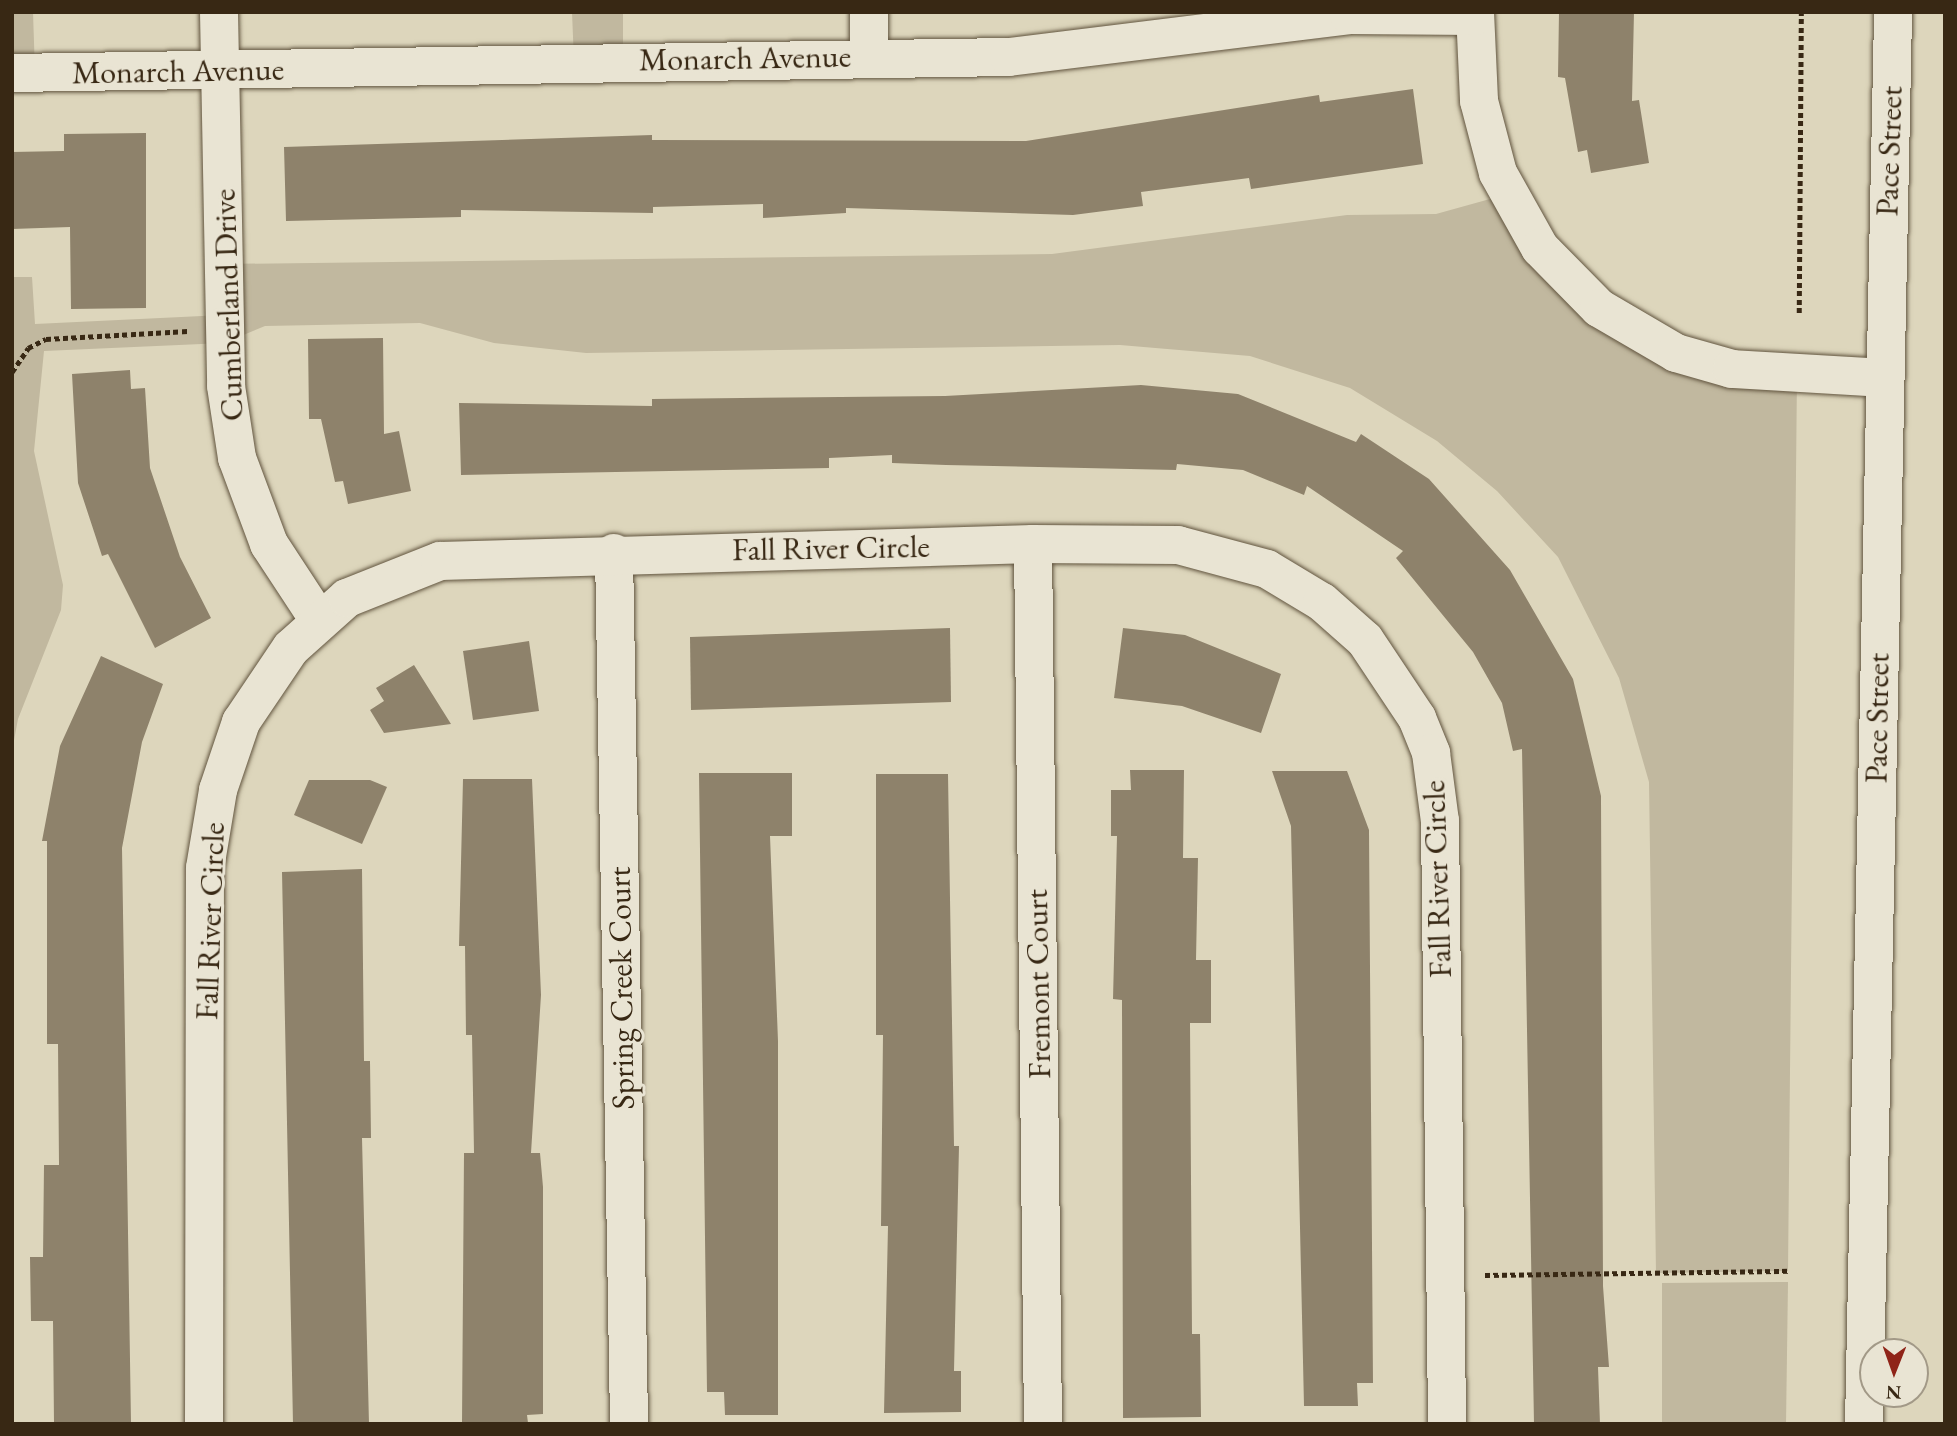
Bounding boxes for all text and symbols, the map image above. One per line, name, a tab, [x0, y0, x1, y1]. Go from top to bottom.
street label: Monarch Avenue	[639, 37, 851, 79]
street label: Monarch Avenue	[72, 50, 284, 92]
street label: Pace Street	[1868, 85, 1910, 217]
street label: Cumberland Drive	[205, 188, 251, 422]
street label: Fall River Circle	[732, 527, 930, 569]
street label: Pace Street	[1857, 652, 1897, 784]
street label: Fall River Circle	[1414, 779, 1460, 979]
street label: Fall River Circle	[187, 821, 233, 1021]
street label: Spring Creek Court	[600, 866, 642, 1110]
street label: Fremont Court	[1017, 889, 1059, 1079]
north arrow	[1859, 1338, 1929, 1408]
text: N	[1886, 1380, 1902, 1405]

